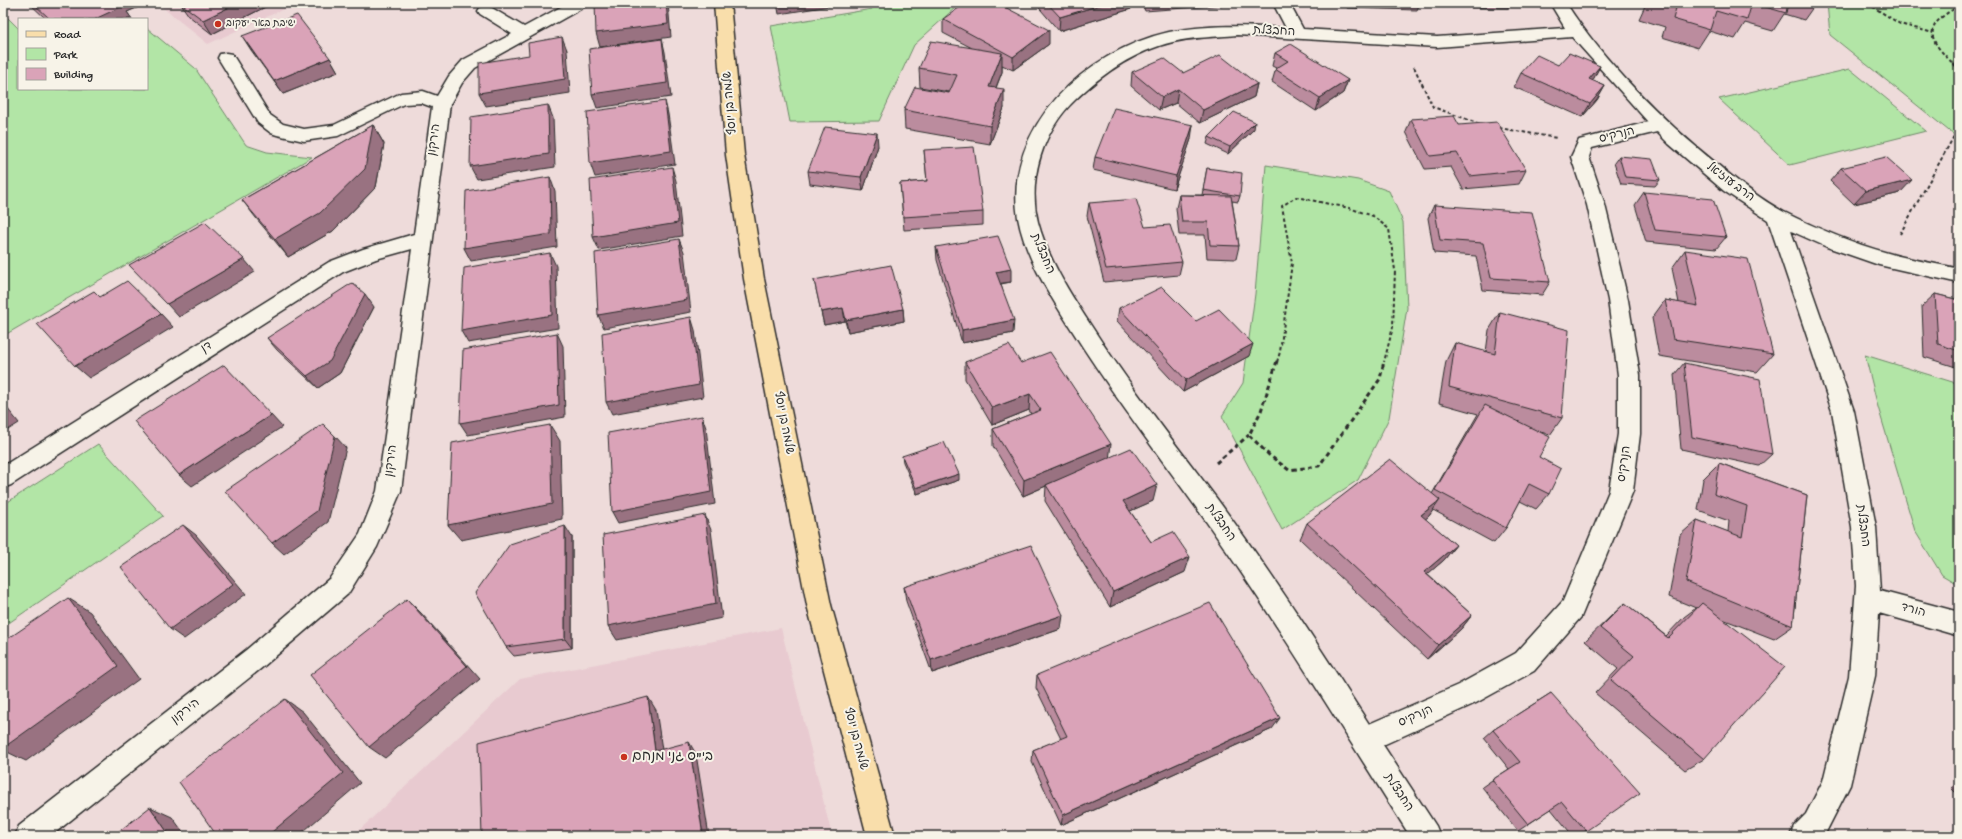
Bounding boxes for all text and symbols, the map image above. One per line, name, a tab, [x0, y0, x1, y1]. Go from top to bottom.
legend	[18, 18, 148, 90]
place label: ישיבת באר יעקוב	[226, 18, 296, 30]
marker: ישיבת באר יעקוב	[213, 19, 223, 29]
street label: החבצלת	[1251, 23, 1296, 40]
text: Road	[54, 29, 81, 43]
text: Park	[53, 49, 79, 63]
text: Building	[53, 69, 93, 83]
street label: שלמה בן יוסף	[720, 71, 741, 135]
street label: הירקון	[426, 123, 444, 157]
street label: הנרקיס	[1598, 125, 1636, 147]
street label: הרב עוזיאל	[1703, 160, 1757, 206]
street label: החבצלת	[1027, 230, 1058, 276]
street label: דן	[199, 339, 215, 357]
street label: שלמה בן יוסף	[770, 390, 797, 456]
street label: הירקון	[383, 444, 401, 478]
street label: הנרקיס	[1616, 445, 1634, 483]
street label: החבצלת	[1201, 500, 1239, 544]
street label: החבצלת	[1852, 503, 1873, 548]
street label: הורד	[1899, 601, 1927, 621]
street label: הירקון	[169, 697, 203, 727]
street label: הנרקיס	[1397, 703, 1435, 731]
street label: שלמה בן יוסף	[840, 706, 871, 772]
place label: בי"ס גני מנחם	[632, 749, 713, 766]
marker: בי"ס גני מנחם	[619, 752, 629, 762]
street label: החבצלת	[1380, 770, 1416, 815]

